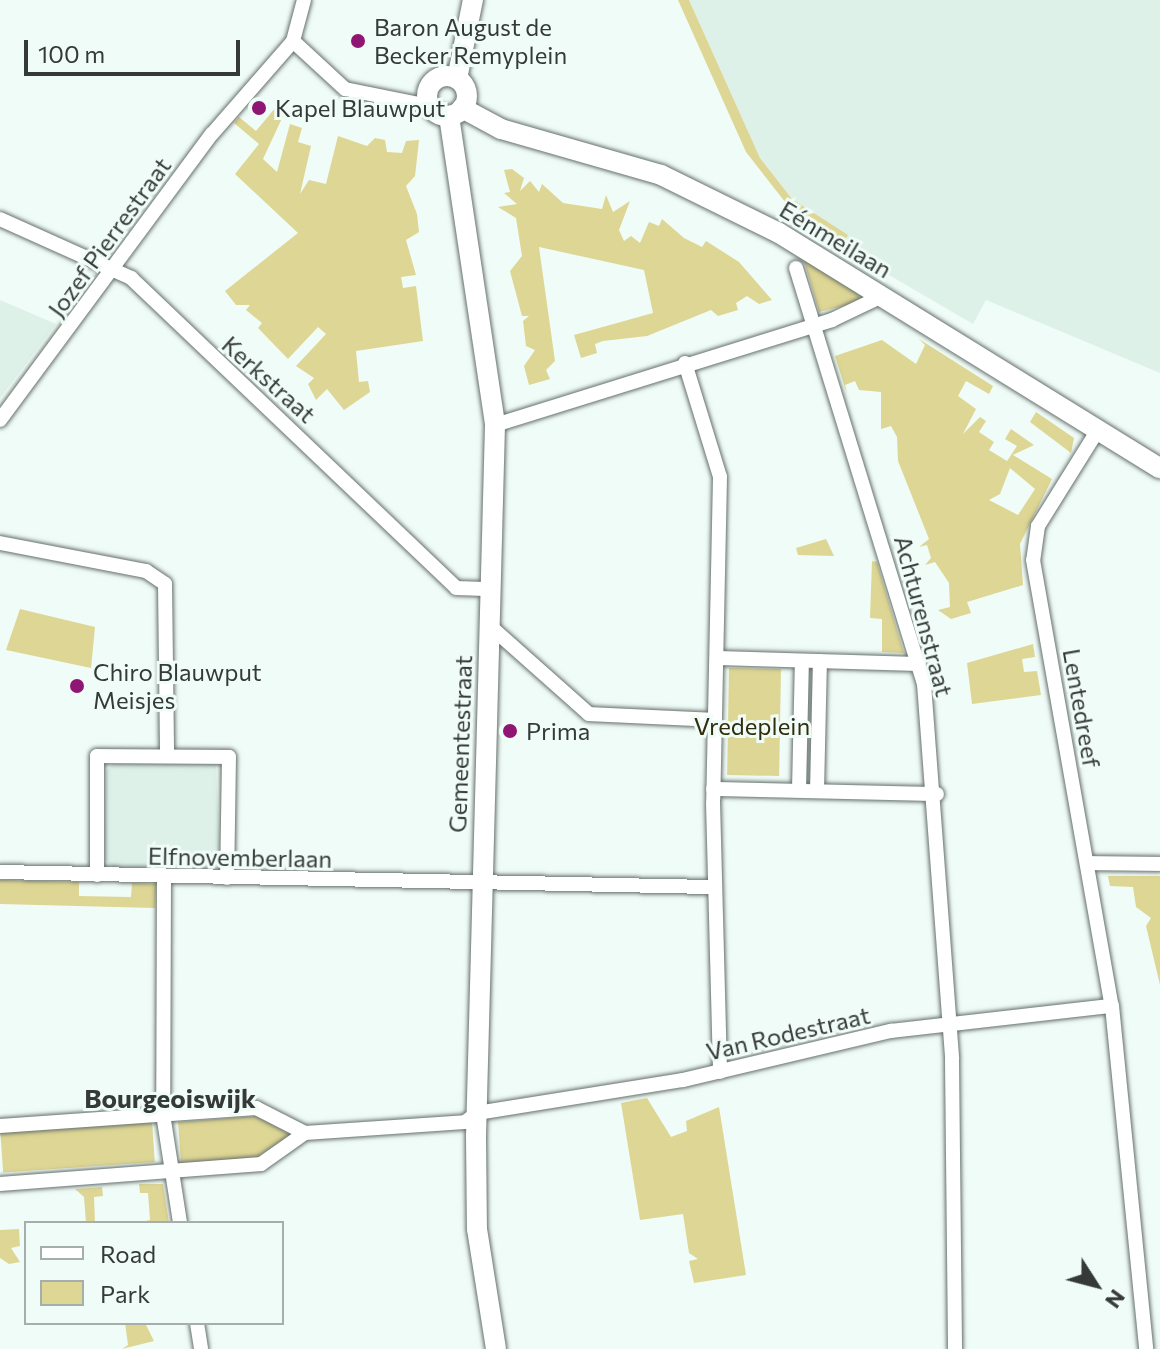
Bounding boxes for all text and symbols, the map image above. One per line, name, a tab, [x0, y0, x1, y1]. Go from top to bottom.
place label: Baron August de Becker Remyplein	[374, 13, 567, 69]
scale bar	[28, 24, 244, 74]
marker: Baron August de Becker Remyplein	[349, 32, 367, 50]
text: 100 m	[38, 39, 105, 68]
place label: Kapel Blauwput	[275, 94, 445, 122]
marker: Kapel Blauwput	[250, 99, 268, 117]
street label: Jozef Pierrestraat	[41, 152, 177, 322]
street label: Eénmeilaan	[775, 194, 897, 284]
street label: Kerkstraat	[216, 330, 322, 428]
street label: Achturenstraat	[889, 532, 959, 700]
street label: Lentedreef	[1057, 646, 1107, 770]
street label: Gemeentestraat	[443, 655, 477, 833]
place label: Chiro Blauwput Meisjes	[93, 658, 262, 714]
marker: Chiro Blauwput Meisjes	[68, 677, 86, 695]
park label: Vredeplein	[694, 712, 810, 740]
place label: Prima	[526, 717, 590, 745]
marker: Prima	[501, 722, 519, 740]
street label: Elfnovemberlaan	[148, 841, 332, 873]
street label: Van Rodestraat	[703, 1000, 873, 1066]
district label: Bourgeoiswijk	[84, 1082, 256, 1114]
legend	[24, 1221, 284, 1325]
text: Road	[100, 1239, 156, 1268]
north arrow	[1056, 1245, 1136, 1325]
text: Park	[100, 1279, 150, 1308]
text: N	[1100, 1285, 1132, 1314]

